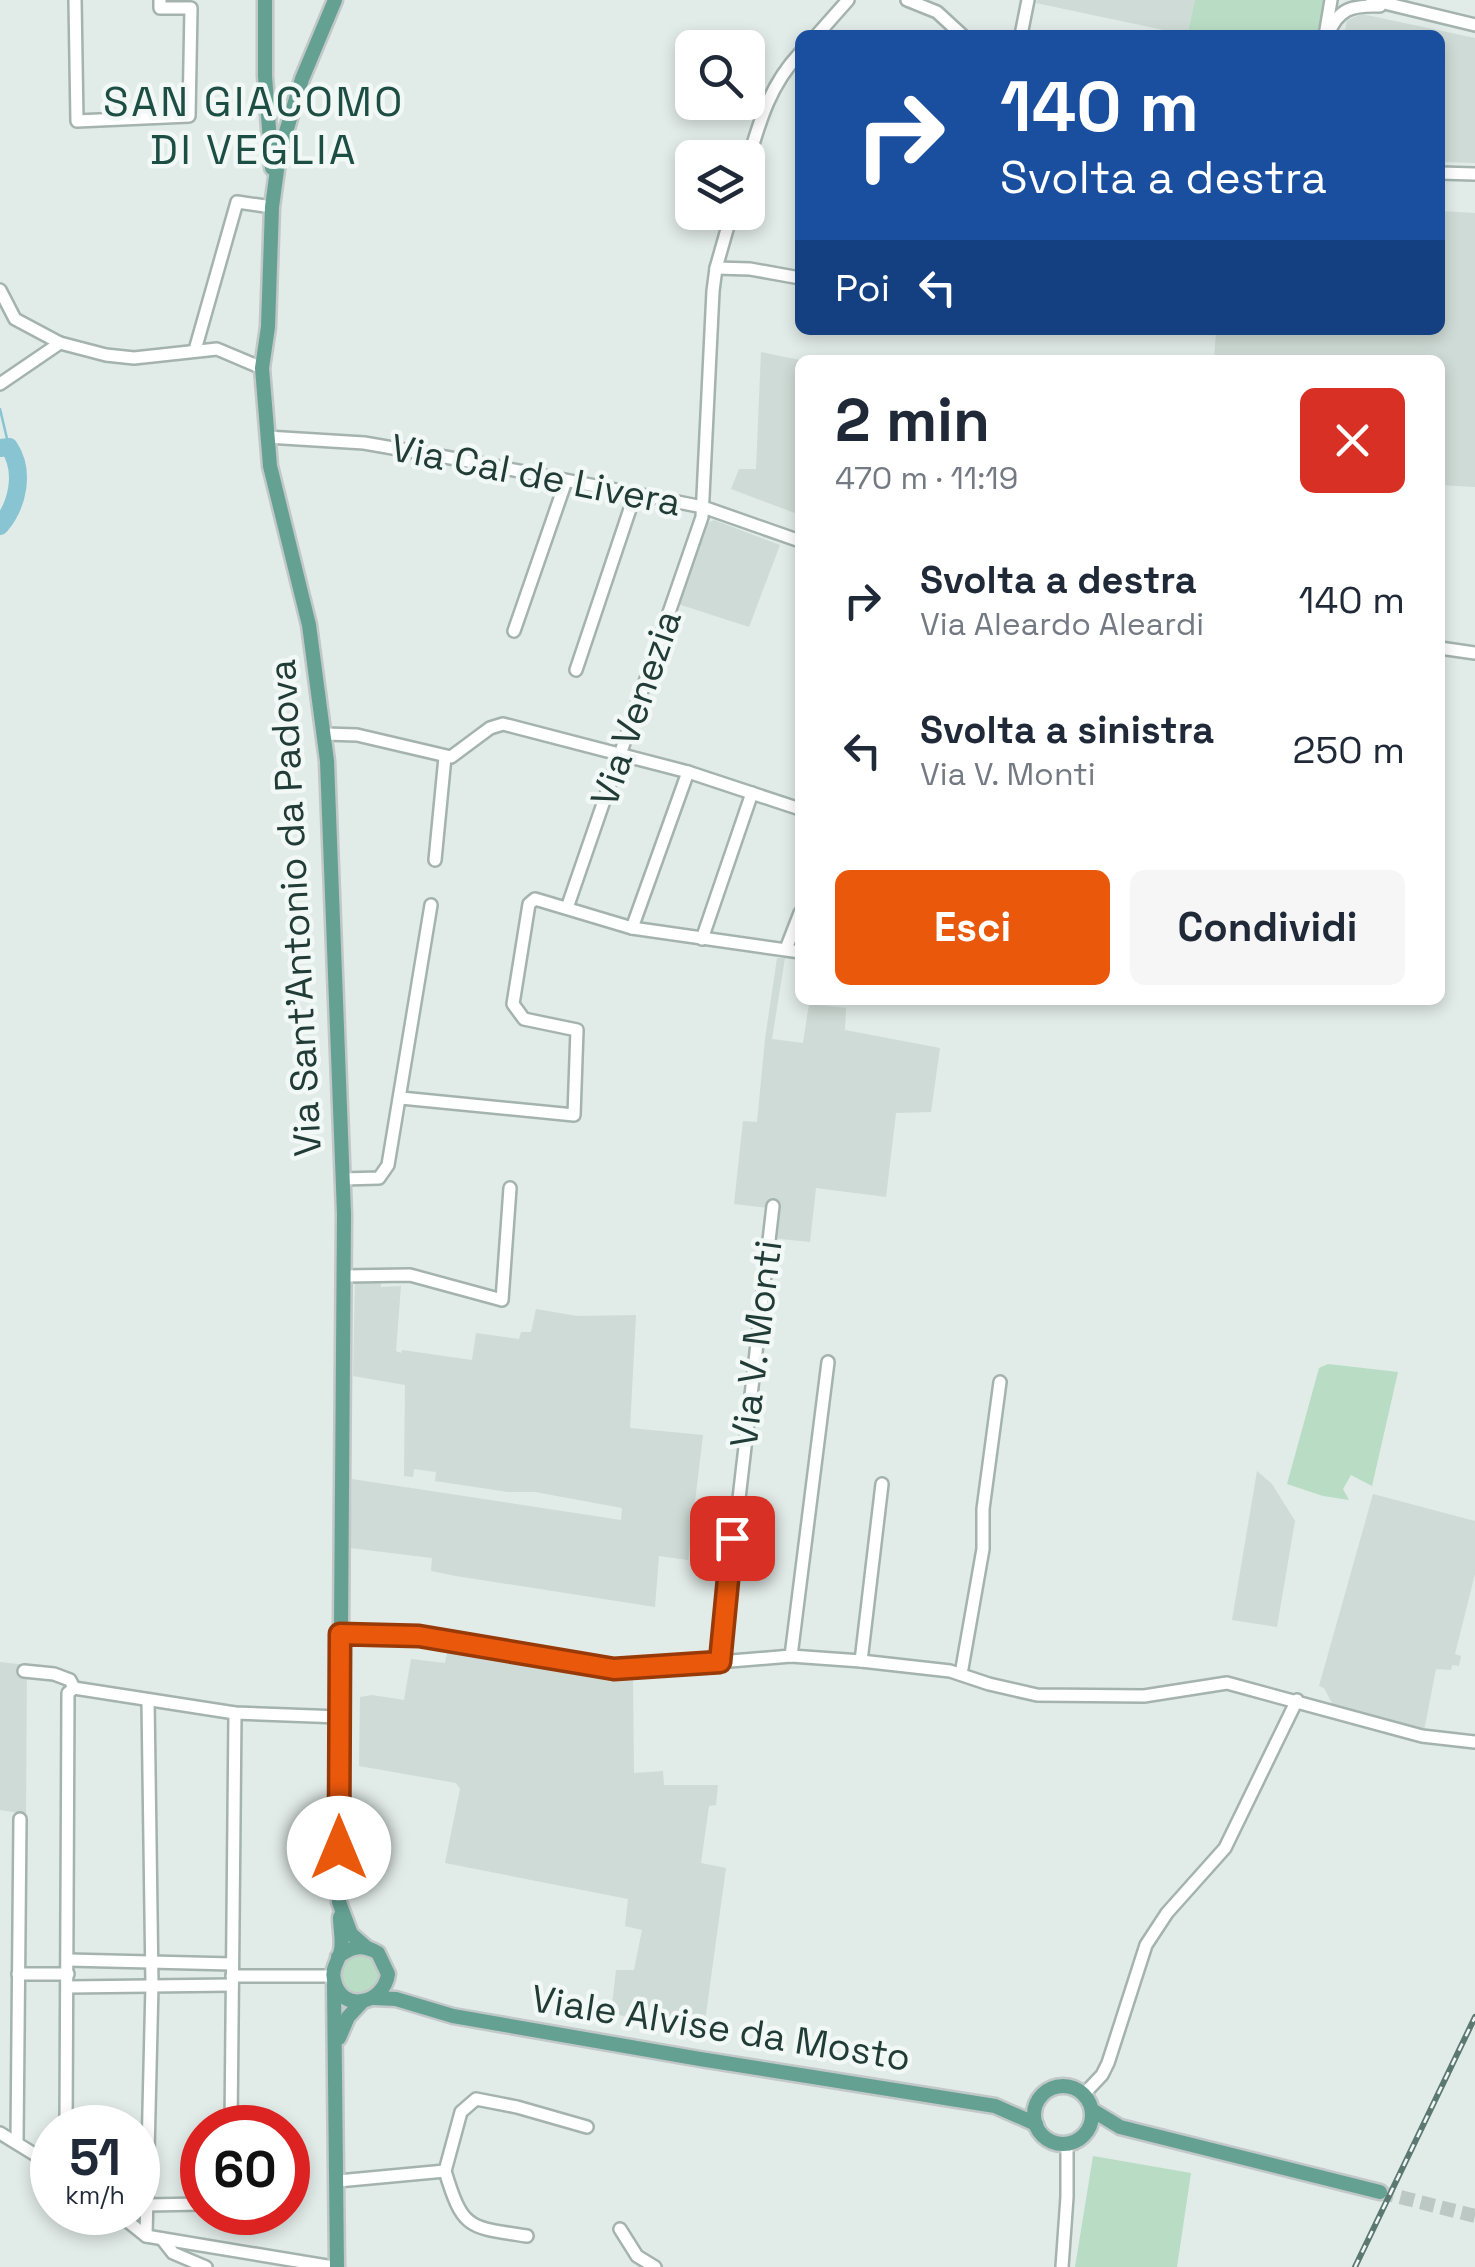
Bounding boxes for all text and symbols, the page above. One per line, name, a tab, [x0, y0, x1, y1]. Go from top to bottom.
map controls	[675, 30, 765, 230]
button: search	[675, 30, 765, 120]
text: 140 m	[1000, 62, 1199, 151]
icon: right	[835, 70, 965, 200]
district label: SAN GIACOMO DI VEGLIA	[103, 75, 405, 176]
button: layers	[675, 140, 765, 230]
text: Svolta a destra	[1000, 149, 1327, 206]
icon: left	[910, 260, 965, 315]
text: Poi	[835, 264, 890, 312]
text: 2 min	[835, 382, 990, 459]
button: close	[1300, 388, 1405, 493]
street label: Via Cal de Livera	[387, 423, 685, 527]
text: 470 m · 11:19	[835, 458, 1018, 498]
text: Svolta a destra	[920, 556, 1197, 604]
icon: right	[835, 573, 890, 628]
text: 140 m	[1299, 576, 1405, 624]
street label: Via Venezia	[580, 603, 692, 813]
text: Via Aleardo Aleardi	[920, 604, 1204, 644]
street label: Via Sant'Antonio da Padova	[258, 658, 332, 1158]
text: Svolta a sinistra	[920, 706, 1214, 754]
icon: left	[835, 723, 890, 778]
text: 250 m	[1293, 726, 1405, 774]
text: Via V. Monti	[920, 754, 1096, 794]
button: Esci	[835, 870, 1110, 985]
button: Condividi	[1130, 870, 1405, 985]
street label: Via V. Monti	[719, 1238, 793, 1450]
pin	[690, 1496, 775, 1581]
icon: arrive	[705, 1511, 760, 1566]
position arrow	[287, 1796, 391, 1900]
street label: Viale Alvise da Mosto	[528, 1974, 914, 2082]
speed limit sign: 60	[180, 2105, 310, 2235]
text: 51	[69, 2126, 121, 2190]
text: km/h	[65, 2179, 125, 2211]

